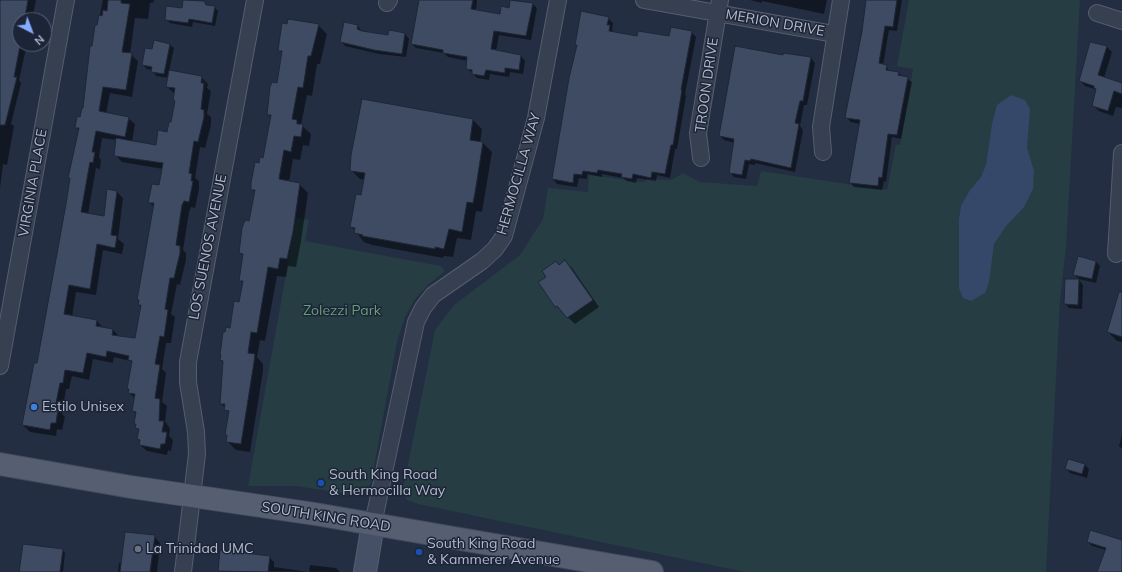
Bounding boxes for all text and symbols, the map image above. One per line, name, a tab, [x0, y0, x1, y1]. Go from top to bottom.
street label: MERION DRIVE	[724, 6, 826, 40]
north arrow	[12, 12, 52, 52]
text: N	[32, 32, 47, 48]
street label: TROON DRIVE	[692, 37, 722, 133]
street label: HERMOCILLA WAY	[494, 111, 544, 237]
street label: VIRGINIA PLACE	[15, 128, 51, 238]
street label: LOS SUENOS AVENUE	[186, 173, 230, 321]
park label: Zolezzi Park	[303, 303, 381, 319]
place label: Estilo Unisex	[42, 399, 124, 415]
marker: Estilo Unisex	[29, 402, 39, 412]
place label: South King Road & Hermocilla Way	[329, 467, 445, 500]
marker: South King Road & Hermocilla Way	[316, 478, 326, 488]
street label: SOUTH KING ROAD	[260, 499, 392, 535]
place label: South King Road & Kammerer Avenue	[427, 536, 560, 568]
place label: La Trinidad UMC	[146, 541, 254, 557]
marker: La Trinidad UMC	[133, 544, 143, 554]
marker: South King Road & Kammerer Avenue	[414, 547, 424, 557]

